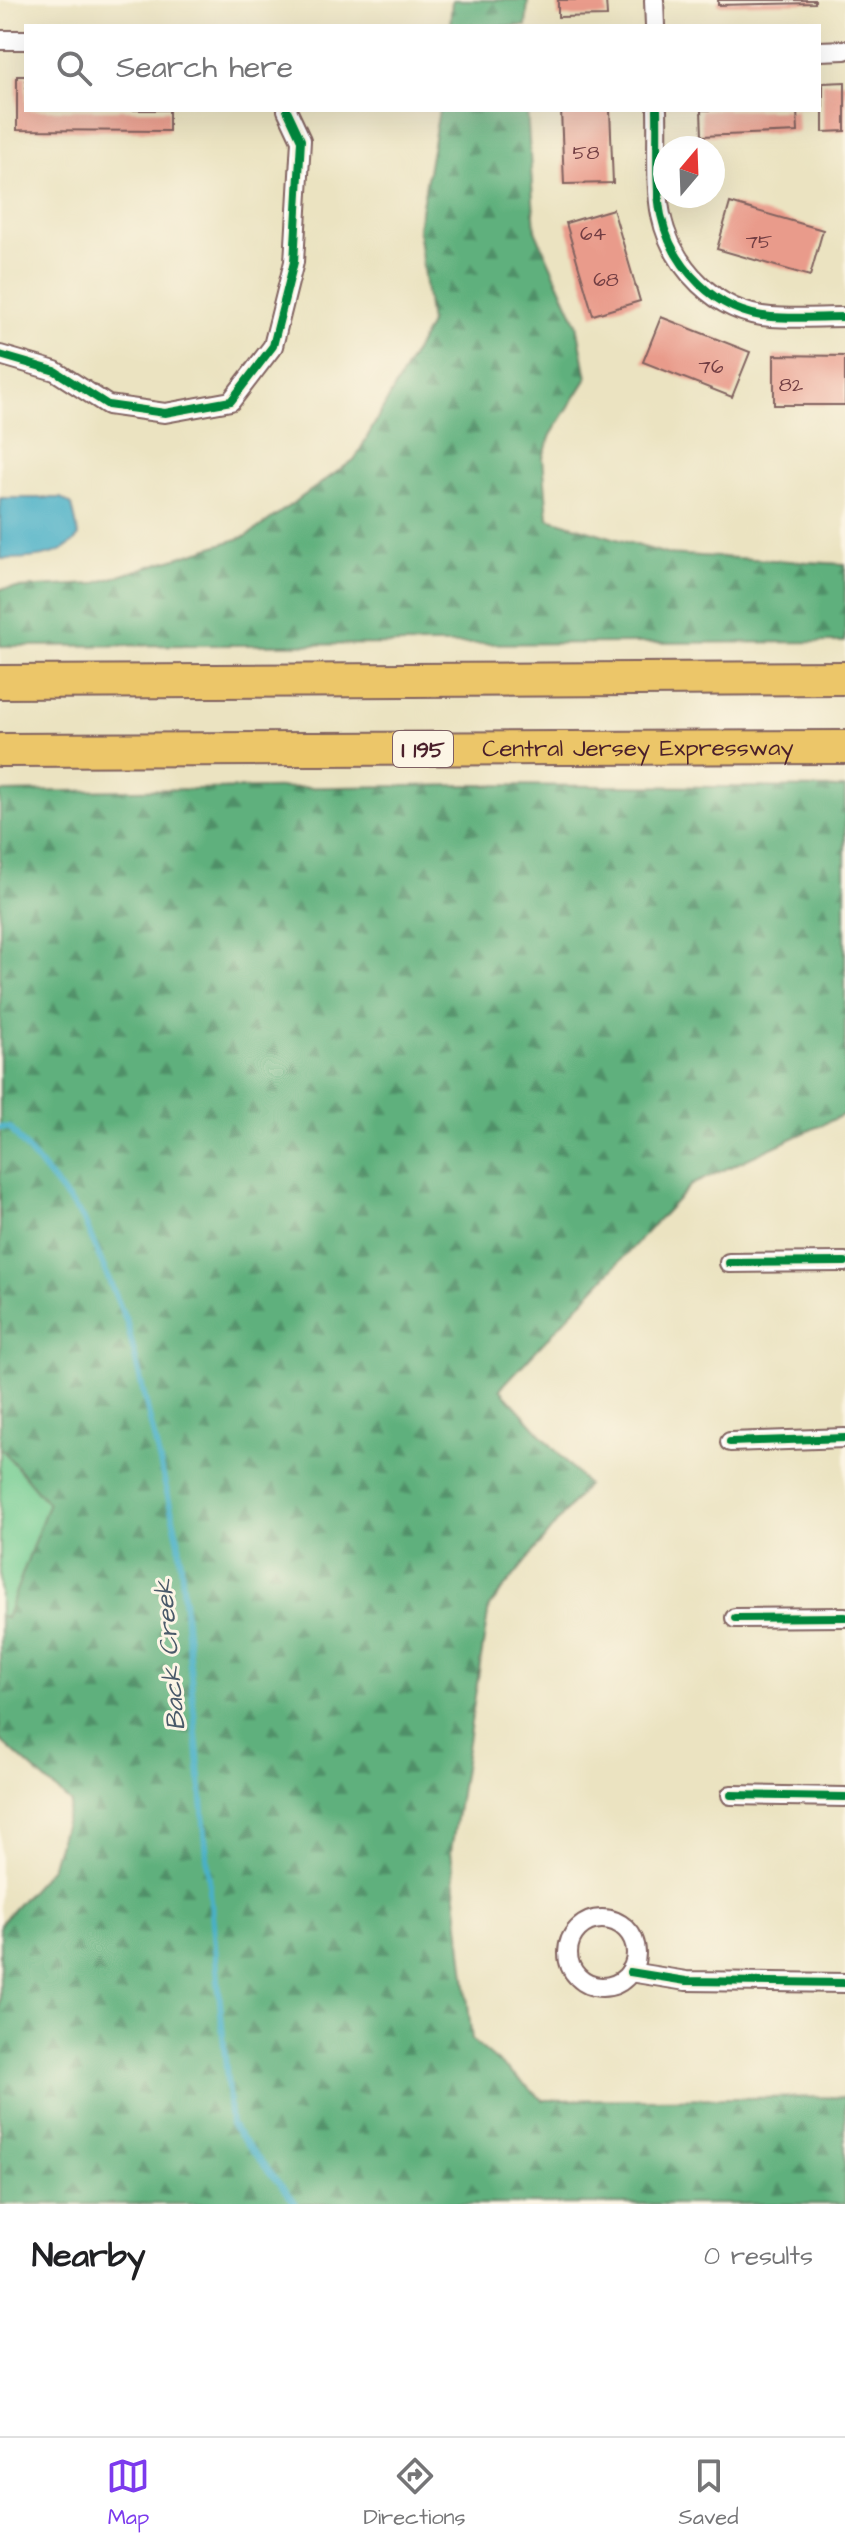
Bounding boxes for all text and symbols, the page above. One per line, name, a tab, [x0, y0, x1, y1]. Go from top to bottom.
search box	[24, 24, 821, 112]
icon: search	[52, 46, 96, 90]
text: Search here	[116, 47, 293, 89]
north arrow	[653, 136, 725, 208]
house number: 58	[572, 139, 600, 167]
house number: 64	[580, 220, 606, 248]
house number: 75	[746, 228, 772, 256]
house number: 68	[593, 266, 619, 294]
house number: 76	[699, 353, 724, 381]
house number: 82	[779, 371, 804, 399]
road number: I 195	[393, 731, 453, 767]
street label: Central Jersey Expressway	[482, 731, 794, 767]
water label: Back Creek	[145, 1577, 195, 1732]
text: Nearby	[32, 2232, 146, 2280]
text: 0 results	[704, 2238, 813, 2274]
tab: Map	[106, 2454, 150, 2533]
tab: Directions	[363, 2454, 466, 2533]
tab: Saved	[679, 2454, 739, 2533]

